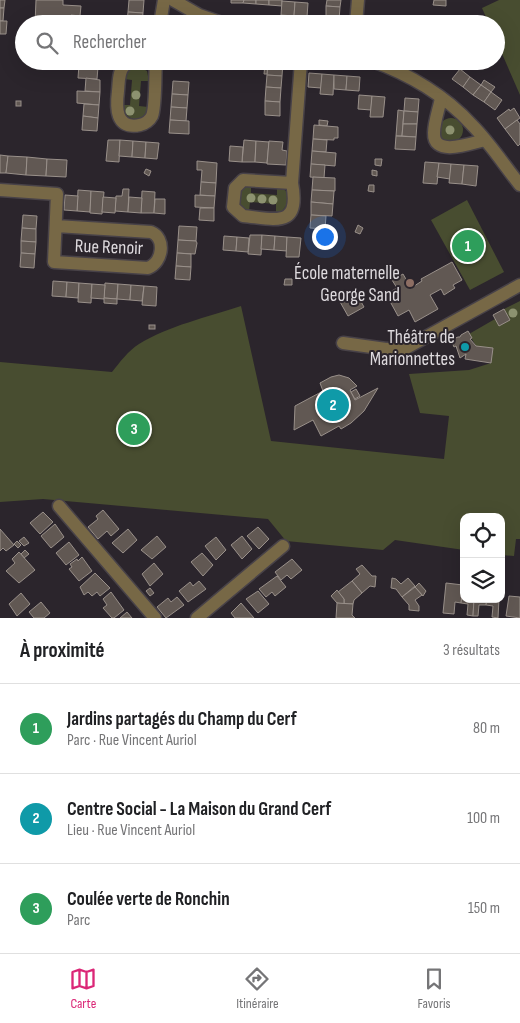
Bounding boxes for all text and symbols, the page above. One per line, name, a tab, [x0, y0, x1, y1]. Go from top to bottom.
search box	[15, 15, 505, 70]
icon: search	[33, 29, 61, 57]
text: Rechercher	[73, 31, 147, 54]
your location	[312, 224, 338, 250]
pin: 1	[452, 227, 484, 265]
street label: Rue Renoir	[74, 235, 144, 260]
place label: École maternelle George Sand	[294, 262, 400, 307]
marker: École maternelle George Sand	[404, 277, 416, 289]
place label: Théâtre de Marionnettes	[370, 326, 455, 371]
marker: Théâtre de Marionnettes	[459, 341, 471, 353]
pin: 2	[317, 386, 349, 424]
pin: 3	[118, 410, 150, 448]
map controls	[460, 513, 505, 603]
button: locate	[460, 513, 505, 558]
button: layers	[460, 558, 505, 603]
text: À proximité	[20, 638, 105, 663]
text: 3 résultats	[443, 641, 500, 660]
text: Jardins partagés du Champ du Cerf	[67, 708, 297, 731]
text: 1	[33, 719, 39, 738]
text: 80 m	[473, 719, 500, 738]
text: Parc · Rue Vincent Auriol	[67, 731, 197, 750]
text: Centre Social - La Maison du Grand Cerf	[67, 798, 331, 821]
text: 2	[32, 809, 40, 828]
text: 100 m	[467, 809, 500, 828]
text: Lieu · Rue Vincent Auriol	[67, 821, 195, 840]
text: Coulée verte de Ronchin	[67, 888, 230, 911]
text: 3	[32, 899, 40, 918]
text: 150 m	[468, 899, 500, 918]
text: Parc	[67, 911, 90, 930]
tab: Carte	[69, 965, 97, 1012]
tab: Itinéraire	[236, 965, 279, 1012]
tab: Favoris	[417, 965, 451, 1012]

